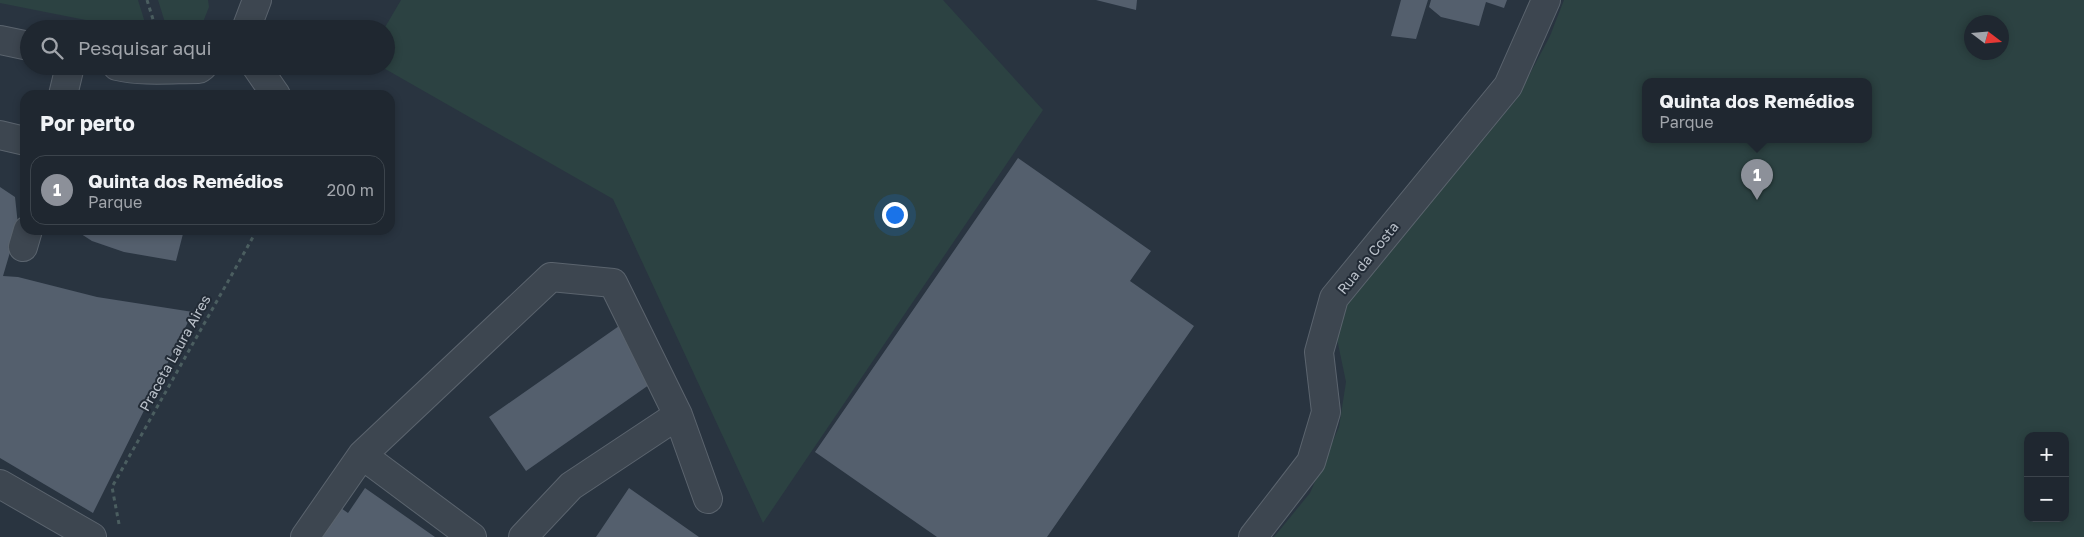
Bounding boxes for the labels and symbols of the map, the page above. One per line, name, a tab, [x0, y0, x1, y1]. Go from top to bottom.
north arrow	[1964, 15, 2009, 60]
pin: 1	[1741, 159, 1773, 200]
your location	[882, 202, 908, 228]
street label: Rua da Costa	[1333, 218, 1402, 297]
street label: Praceta Laura Aires	[136, 292, 214, 414]

